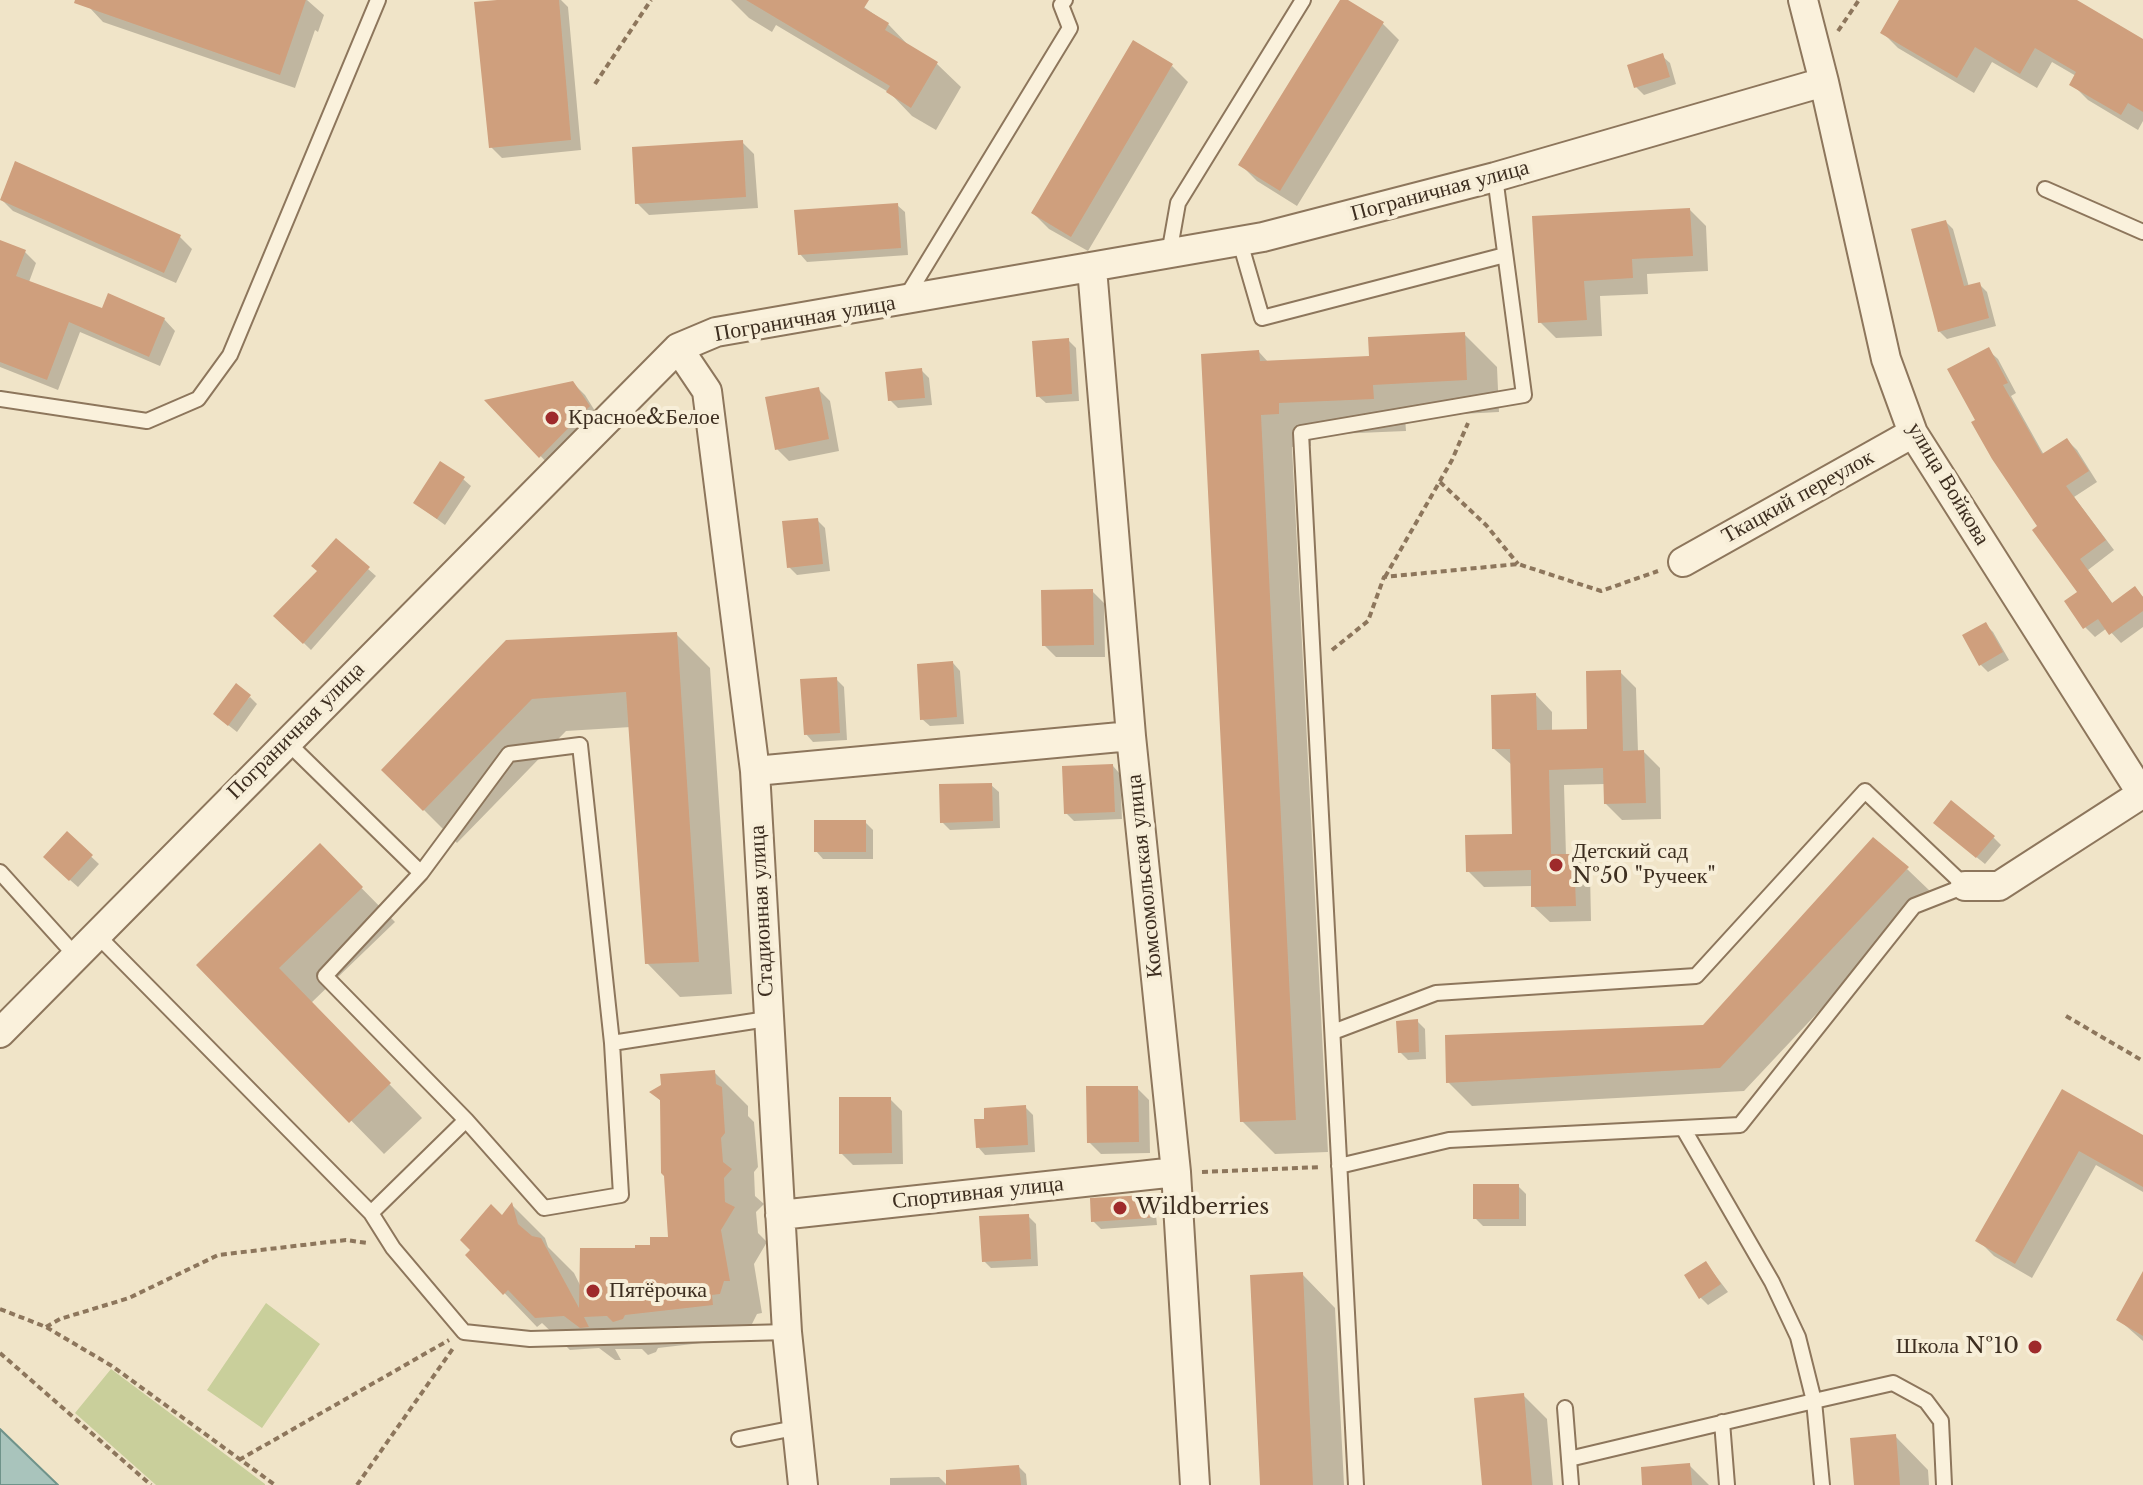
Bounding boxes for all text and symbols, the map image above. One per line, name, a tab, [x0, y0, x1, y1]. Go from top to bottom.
street label: Пограничная улица	[1348, 154, 1532, 228]
street label: Пограничная улица	[712, 290, 898, 348]
place label: Красное&Белое	[568, 405, 720, 431]
marker: Красное&Белое	[543, 409, 561, 427]
street label: улица Войкова	[1901, 418, 1995, 550]
street label: Ткацкий переулок	[1717, 444, 1879, 550]
street label: Пограничная улица	[222, 657, 370, 805]
street label: Комсомольская улица	[1121, 773, 1169, 979]
street label: Стадионная улица	[744, 824, 780, 998]
place label: Детский сад №50 "Ручеек"	[1572, 839, 1715, 890]
marker: Детский сад №50 "Ручеек"	[1547, 856, 1565, 874]
street label: Спортивная улица	[891, 1171, 1065, 1215]
place label: Wildberries	[1136, 1195, 1269, 1221]
marker: Wildberries	[1111, 1199, 1129, 1217]
place label: Пятёрочка	[609, 1278, 707, 1304]
marker: Пятёрочка	[584, 1282, 602, 1300]
place label: Школа №10	[1896, 1334, 2019, 1360]
marker: Школа №10	[2026, 1338, 2044, 1356]

